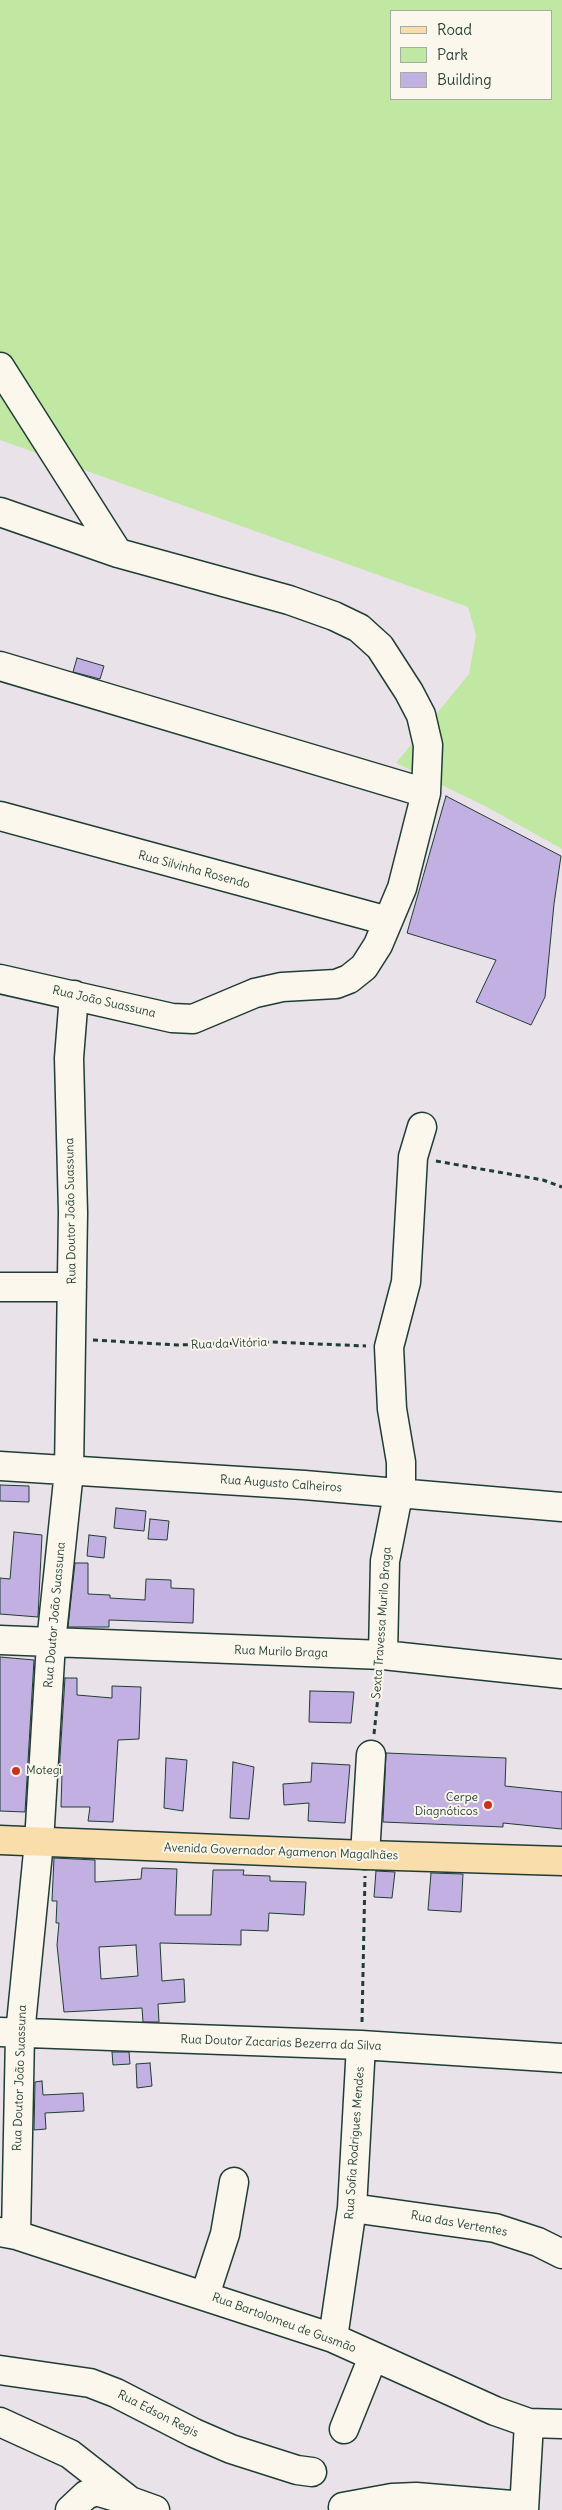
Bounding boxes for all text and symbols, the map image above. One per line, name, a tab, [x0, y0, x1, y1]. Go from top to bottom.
legend	[390, 10, 552, 100]
text: Road	[437, 20, 472, 39]
text: Park	[437, 45, 468, 64]
text: Building	[437, 70, 492, 89]
street label: Rua Silvinha Rosendo	[136, 848, 252, 892]
street label: Rua João Suassuna	[51, 983, 157, 1021]
street label: Rua Doutor João Suassuna	[63, 1138, 79, 1284]
street label: Rua da Vitória	[191, 1335, 267, 1353]
street label: Rua Augusto Calheiros	[220, 1473, 342, 1495]
street label: Rua Doutor João Suassuna	[41, 1541, 69, 1689]
street label: Sexta Travessa Murilo Braga	[370, 1547, 394, 1699]
street label: Rua Murilo Braga	[234, 1643, 328, 1661]
place label: Motegi	[26, 1764, 62, 1778]
marker: Motegi	[10, 1765, 22, 1777]
place label: Cerpe Diagnóticos	[415, 1791, 478, 1819]
marker: Cerpe Diagnóticos	[482, 1799, 494, 1811]
street label: Avenida Governador Agamenon Magalhães	[164, 1841, 398, 1863]
street label: Rua Doutor João Suassuna	[10, 2005, 30, 2151]
street label: Rua Doutor Zacarias Bezerra da Silva	[180, 2032, 382, 2054]
street label: Rua Sofia Rodrigues Mendes	[342, 2066, 368, 2220]
street label: Rua das Vertentes	[410, 2208, 508, 2240]
street label: Rua Bartolomeu de Gusmão	[210, 2290, 358, 2356]
street label: Rua Edson Regis	[115, 2387, 201, 2441]

